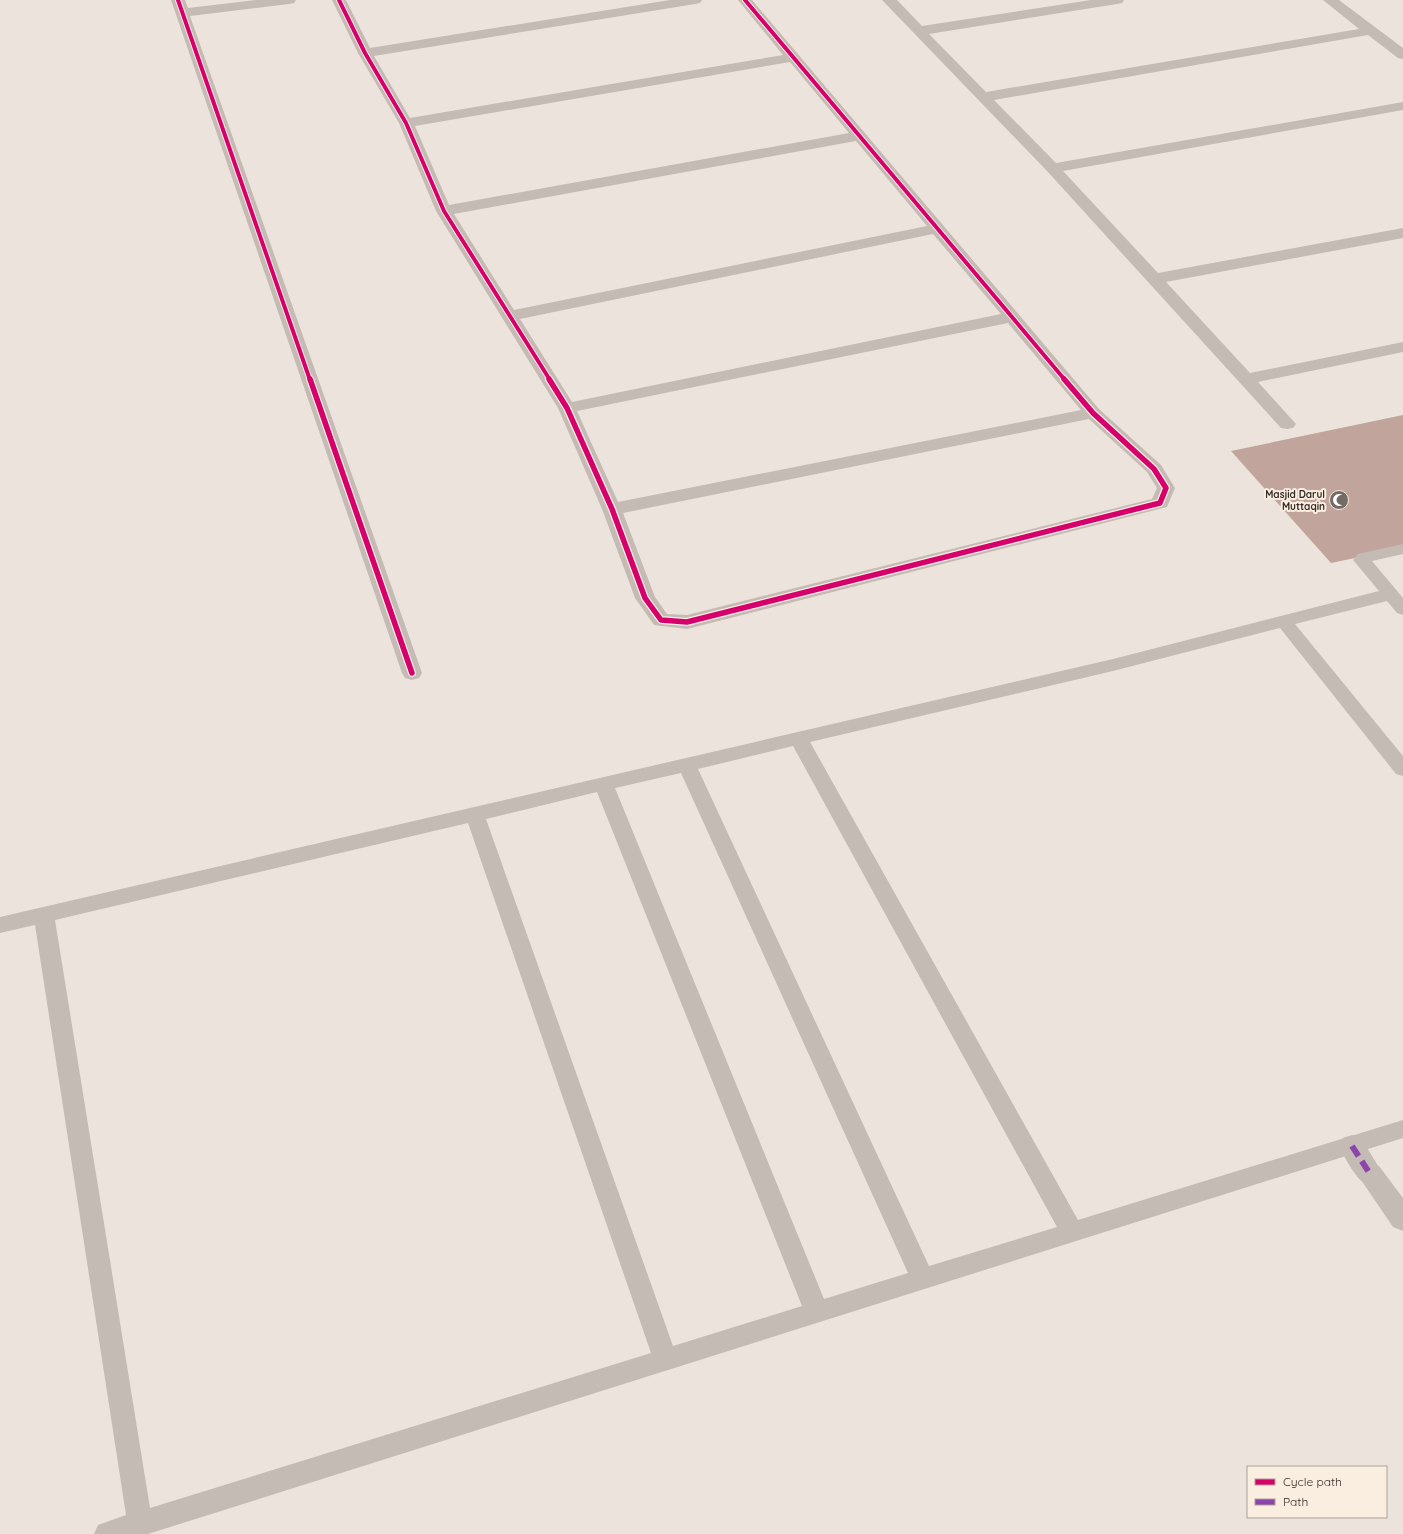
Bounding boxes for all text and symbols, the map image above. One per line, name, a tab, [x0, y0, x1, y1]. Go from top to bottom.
place label: Masjid Darul Muttaqin	[1265, 488, 1325, 513]
mosque icon: Masjid Darul Muttaqin	[1328, 489, 1350, 511]
legend	[1247, 1466, 1387, 1518]
text: Cycle path	[1283, 1474, 1342, 1489]
text: Path	[1283, 1494, 1308, 1509]

